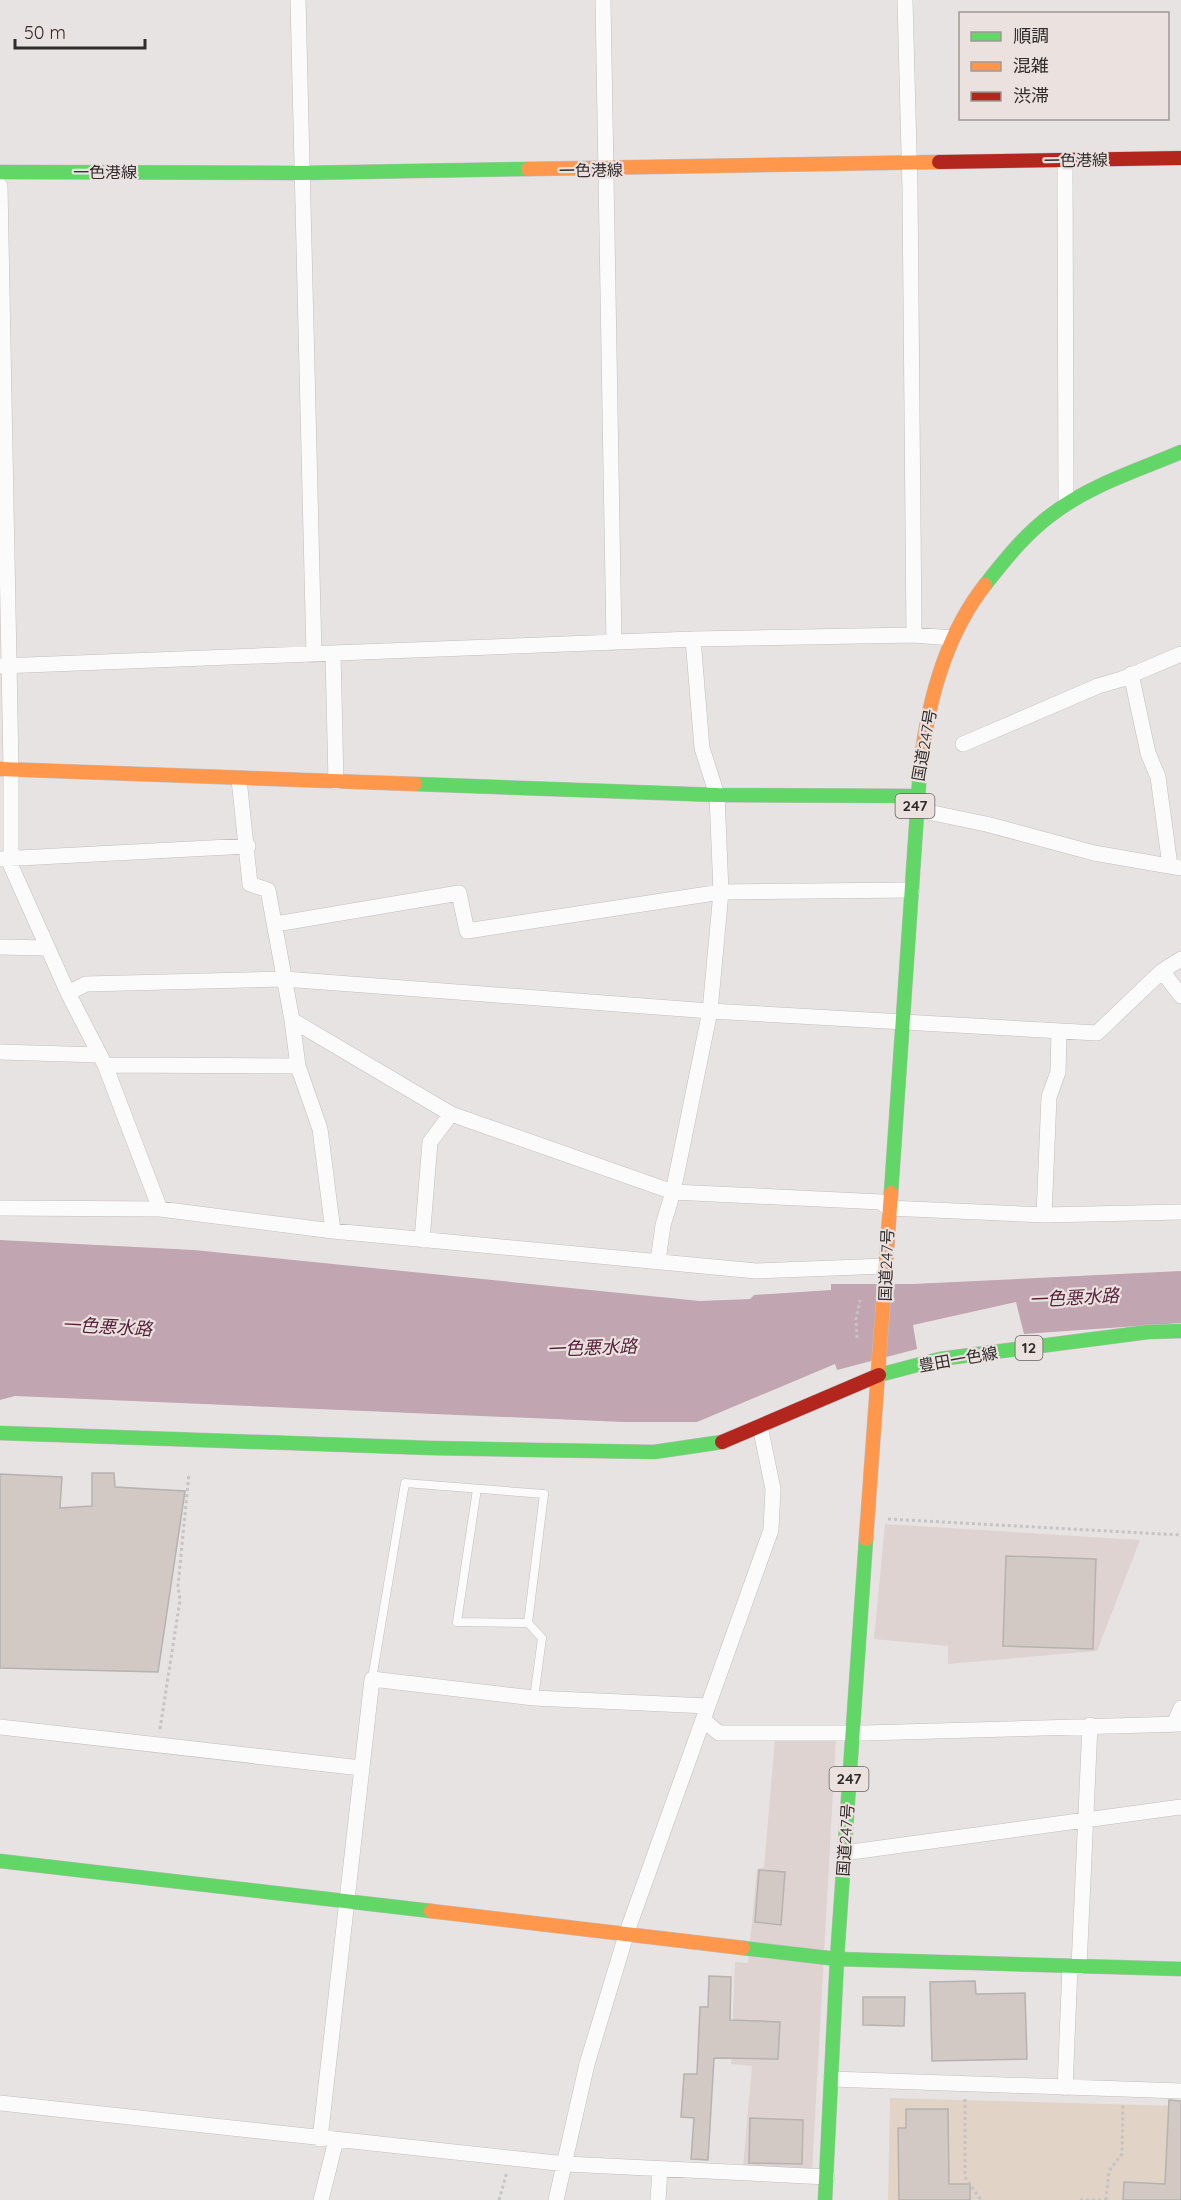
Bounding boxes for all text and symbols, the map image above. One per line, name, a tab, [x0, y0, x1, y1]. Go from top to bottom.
scale bar	[15, 12, 146, 50]
legend	[959, 12, 1169, 120]
text: 50 m	[24, 21, 66, 44]
text: 順調	[1013, 24, 1049, 47]
text: 混雑	[1013, 54, 1049, 77]
text: 渋滞	[1013, 84, 1049, 107]
street label: 一色港線	[1044, 149, 1108, 171]
street label: 一色港線	[559, 159, 623, 181]
street label: 一色港線	[73, 162, 137, 182]
street label: 国道247号	[908, 707, 940, 783]
road number: 247	[896, 794, 934, 818]
street label: 国道247号	[875, 1228, 897, 1302]
water label: 一色悪水路	[1028, 1284, 1122, 1311]
water label: 一色悪水路	[61, 1313, 155, 1340]
water label: 一色悪水路	[547, 1334, 639, 1361]
road number: 12	[1016, 1336, 1042, 1360]
street label: 豊田一色線	[917, 1342, 999, 1376]
road number: 247	[830, 1767, 868, 1791]
street label: 国道247号	[832, 1803, 858, 1877]

